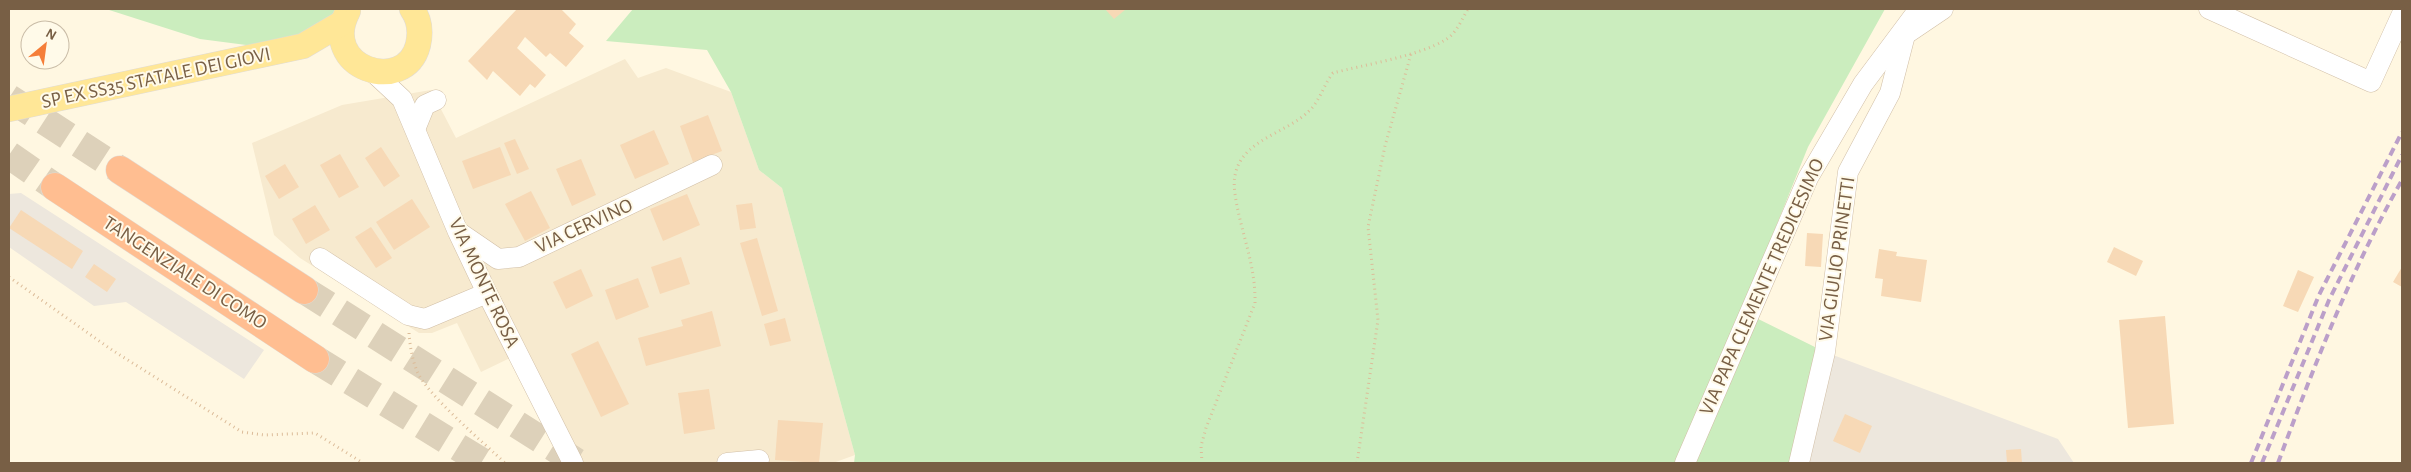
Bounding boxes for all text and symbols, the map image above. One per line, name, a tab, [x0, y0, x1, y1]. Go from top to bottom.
north arrow	[20, 20, 70, 70]
text: N	[43, 26, 58, 43]
street label: SP EX SS35 STATALE DEI GIOVI	[40, 44, 272, 112]
street label: VIA PAPA CLEMENTE TREDICESIMO	[1696, 156, 1828, 418]
street label: VIA GIULIO PRINETTI	[1816, 175, 1858, 343]
street label: VIA CERVINO	[532, 195, 636, 257]
street label: TANGENZIALE DI COMO	[100, 213, 270, 333]
street label: VIA MONTE ROSA	[445, 215, 523, 351]

